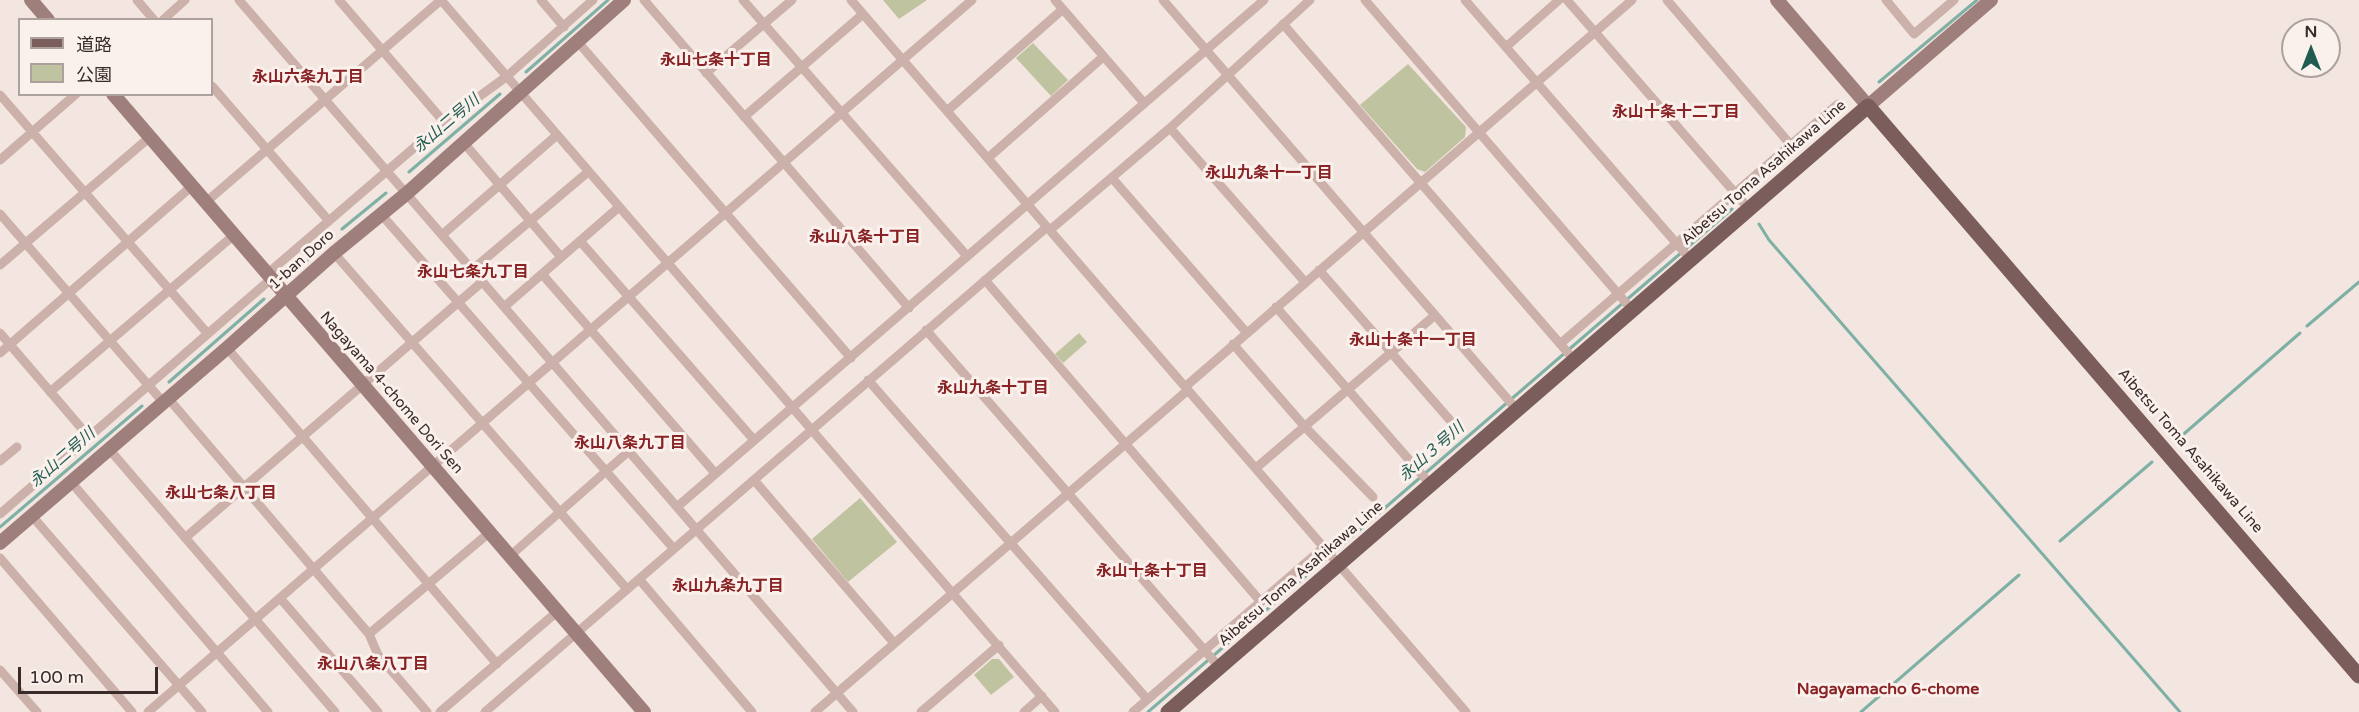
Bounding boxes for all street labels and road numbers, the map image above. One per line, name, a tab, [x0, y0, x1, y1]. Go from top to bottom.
street label: Aibetsu Toma Asahikawa Line	[1678, 97, 1850, 249]
street label: 1-ban Doro	[266, 226, 338, 294]
street label: Nagayama 4-chome Dori Sen	[316, 308, 466, 478]
street label: Aibetsu Toma Asahikawa Line	[2114, 365, 2266, 537]
street label: Aibetsu Toma Asahikawa Line	[1215, 498, 1387, 650]

